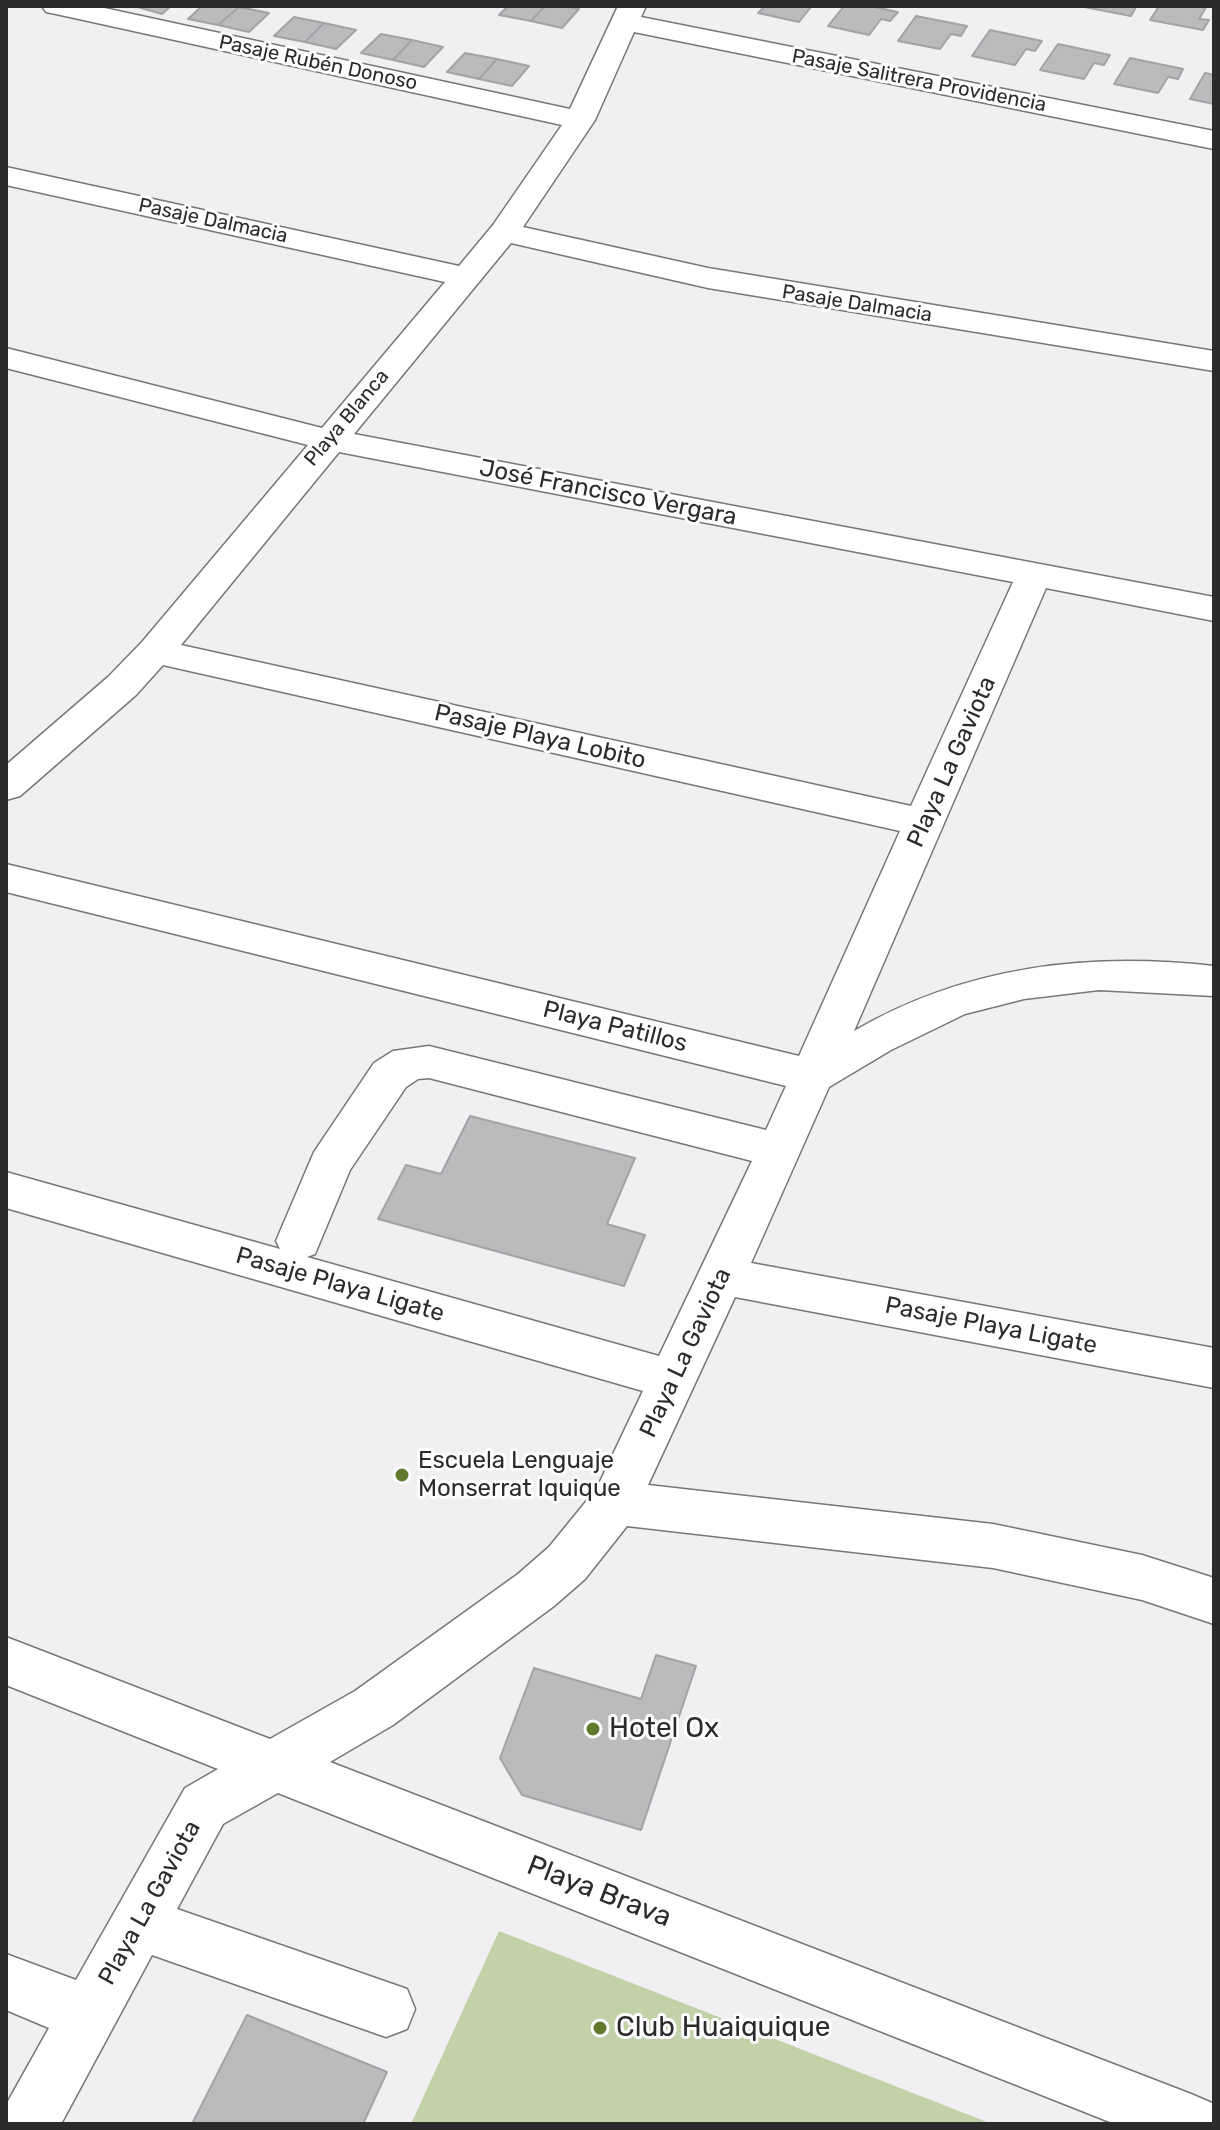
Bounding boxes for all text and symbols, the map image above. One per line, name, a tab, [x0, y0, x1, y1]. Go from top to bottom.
street label: Pasaje Rubén Donoso	[217, 30, 419, 96]
street label: Pasaje Salitrera Providencia	[790, 45, 1048, 117]
street label: Pasaje Dalmacia	[136, 193, 290, 249]
street label: Pasaje Dalmacia	[780, 280, 934, 328]
street label: Playa Blanca	[300, 365, 394, 471]
street label: José Francisco Vergara	[477, 454, 739, 532]
street label: Playa La Gaviota	[902, 672, 1002, 852]
street label: Pasaje Playa Lobito	[432, 699, 648, 775]
street label: Playa Patillos	[540, 995, 690, 1059]
street label: Pasaje Playa Ligate	[233, 1241, 447, 1329]
street label: Playa La Gaviota	[634, 1264, 738, 1442]
street label: Pasaje Playa Ligate	[883, 1291, 1099, 1361]
place label: Escuela Lenguaje Monserrat Iquique	[418, 1447, 621, 1503]
marker: Escuela Lenguaje Monserrat Iquique	[393, 1466, 411, 1484]
place label: Hotel Ox	[609, 1712, 719, 1746]
marker: Hotel Ox	[584, 1720, 602, 1738]
street label: Playa La Gaviota	[93, 1816, 207, 1990]
street label: Playa Brava	[522, 1849, 676, 1935]
place label: Club Huaiquique	[616, 2011, 830, 2045]
marker: Club Huaiquique	[591, 2019, 609, 2037]

